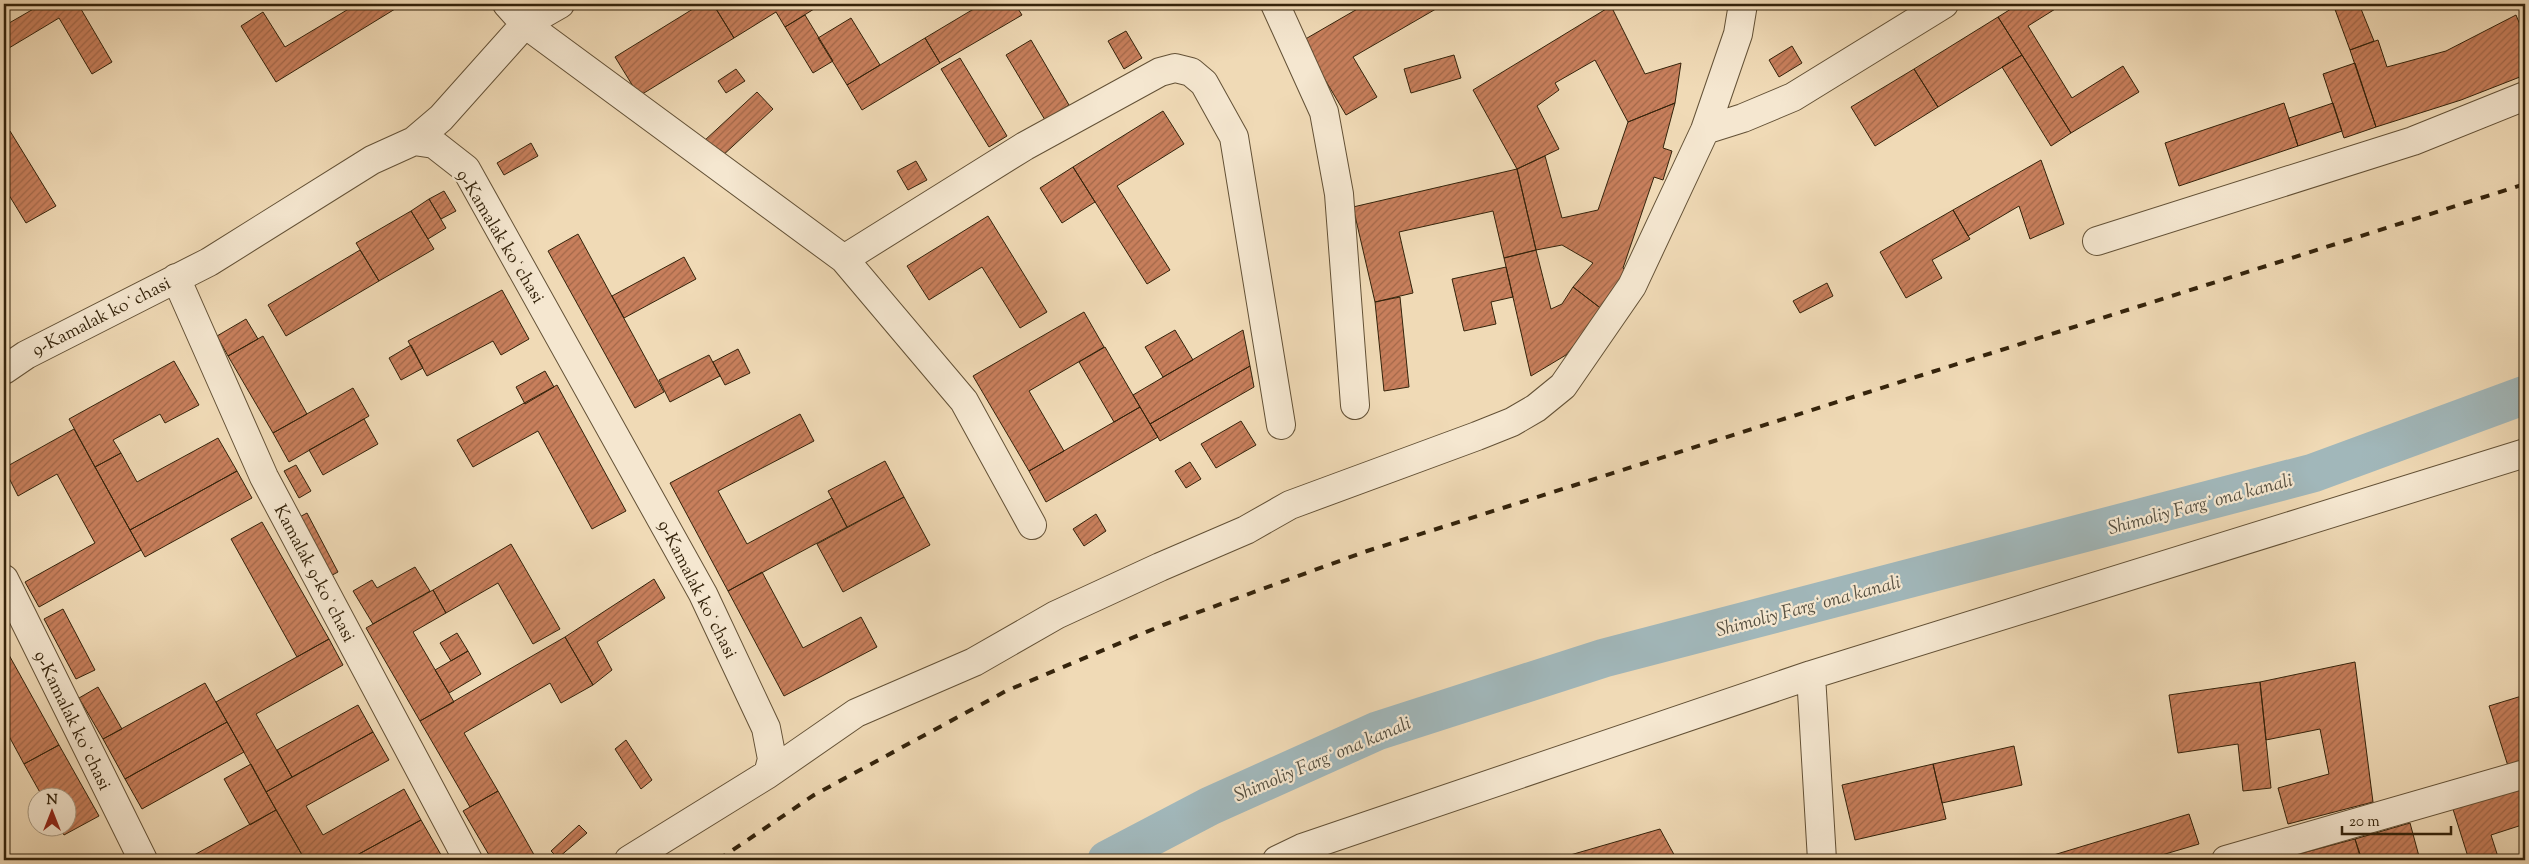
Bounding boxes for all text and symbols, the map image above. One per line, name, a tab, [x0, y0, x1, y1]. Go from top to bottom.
street label: 9-Kamalak koʻchasi	[449, 165, 550, 309]
street label: 9-Kamalak koʻchasi	[28, 272, 176, 364]
water label: Shimoliy Fargʻona kanali	[2105, 468, 2296, 543]
street label: Kamalak 9-koʻchasi	[266, 500, 361, 647]
street label: 9-Kamalak koʻchasi	[650, 516, 742, 664]
water label: Shimoliy Fargʻona kanali	[1713, 570, 1904, 645]
street label: 9-Kamalak koʻchasi	[26, 647, 116, 795]
water label: Shimoliy Fargʻona kanali	[1230, 711, 1416, 810]
north arrow	[28, 786, 78, 836]
text: N	[46, 791, 58, 811]
scale bar	[2342, 804, 2450, 836]
text: 20 m	[2349, 812, 2380, 833]

